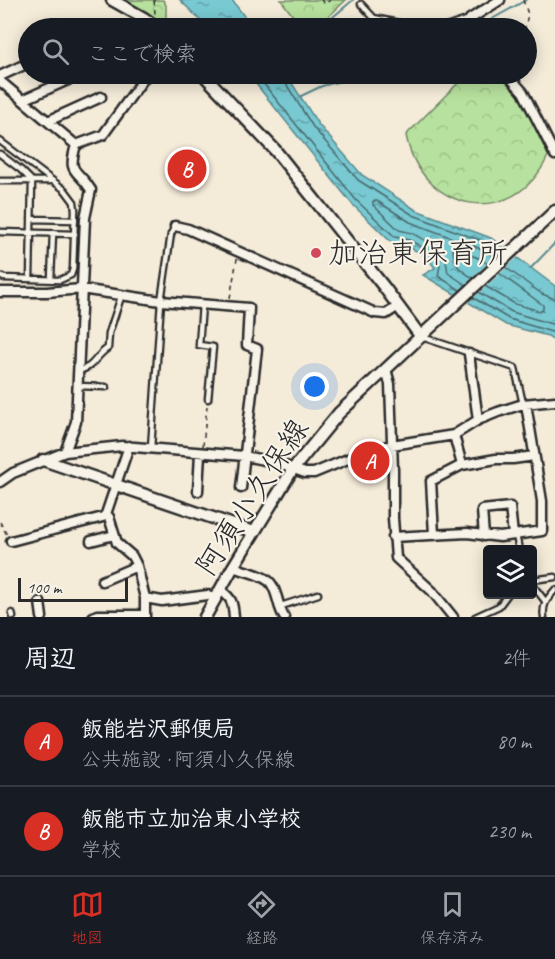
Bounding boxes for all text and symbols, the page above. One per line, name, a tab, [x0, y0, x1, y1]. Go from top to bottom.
search box	[18, 18, 537, 84]
icon: search	[39, 35, 72, 68]
text: ここで検索	[87, 40, 197, 68]
pin: B	[168, 146, 207, 192]
place label: 加治東保育所	[328, 234, 508, 272]
marker: 加治東保育所	[309, 246, 323, 260]
your location	[300, 372, 329, 401]
street label: 阿須小久保線	[187, 411, 317, 583]
pin: A	[350, 438, 389, 484]
map controls	[483, 545, 537, 599]
button: layers	[483, 545, 537, 599]
scale bar	[18, 575, 128, 602]
text: 100 m	[27, 578, 61, 598]
text: 周辺	[24, 642, 76, 675]
text: 2件	[502, 646, 531, 671]
text: 飯能岩沢郵便局	[81, 715, 235, 743]
text: A	[38, 729, 49, 754]
text: 80 m	[497, 729, 531, 754]
text: 公共施設 · 阿須小久保線	[81, 747, 294, 772]
text: 飯能市立加治東小学校	[81, 805, 301, 833]
text: B	[38, 819, 49, 844]
text: 230 m	[488, 819, 531, 844]
text: 学校	[81, 837, 121, 862]
tab: 地図	[71, 888, 104, 948]
tab: 経路	[245, 888, 278, 948]
tab: 保存済み	[420, 888, 484, 948]

